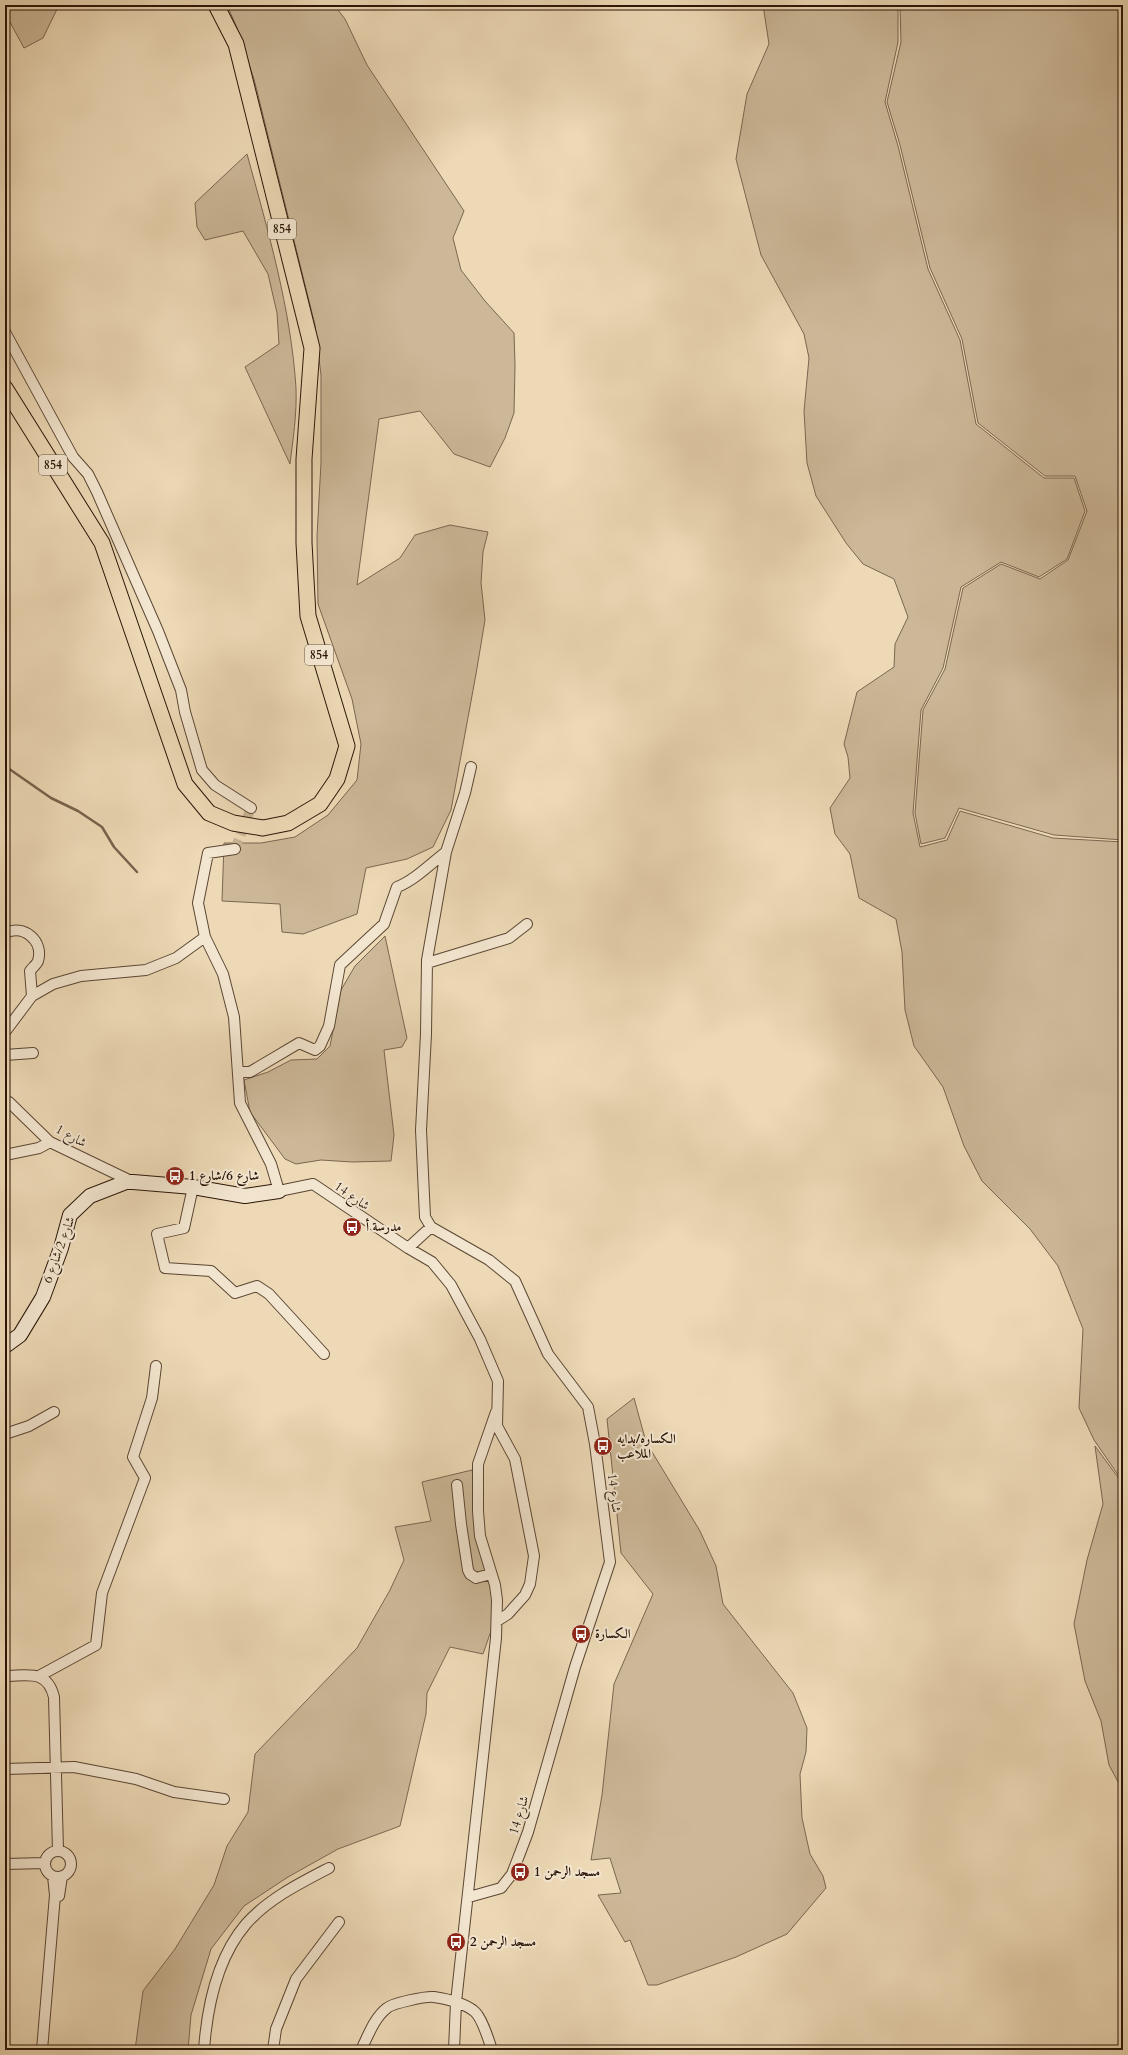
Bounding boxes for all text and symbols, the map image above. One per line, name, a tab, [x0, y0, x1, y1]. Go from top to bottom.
road number: 854	[268, 219, 296, 239]
road number: 854	[39, 455, 67, 475]
road number: 854	[305, 645, 333, 665]
street label: شارع 1	[51, 1120, 90, 1154]
bus stop icon: شارع 6/شارع 1	[164, 1165, 186, 1187]
place label: شارع 6/شارع 1	[189, 1167, 259, 1186]
street label: شارع 14	[330, 1177, 373, 1216]
street label: شارع 2/شارع 6	[39, 1214, 81, 1287]
bus stop icon: مدرسة أ	[341, 1216, 363, 1238]
place label: مدرسة أ	[365, 1218, 401, 1236]
place label: الكساره/بدايه الملاعب	[617, 1430, 676, 1463]
bus stop icon: الكساره/بدايه الملاعب	[592, 1435, 614, 1457]
street label: شارع 14	[601, 1472, 625, 1514]
bus stop icon: الكسارة	[570, 1623, 592, 1645]
place label: الكسارة	[595, 1625, 631, 1643]
street label: شارع 14	[505, 1794, 535, 1837]
bus stop icon: مسجد الرحمن 1	[509, 1861, 531, 1883]
place label: مسجد الرحمن 1	[534, 1863, 600, 1881]
bus stop icon: مسجد الرحمن 2	[445, 1931, 467, 1953]
place label: مسجد الرحمن 2	[470, 1933, 536, 1951]

